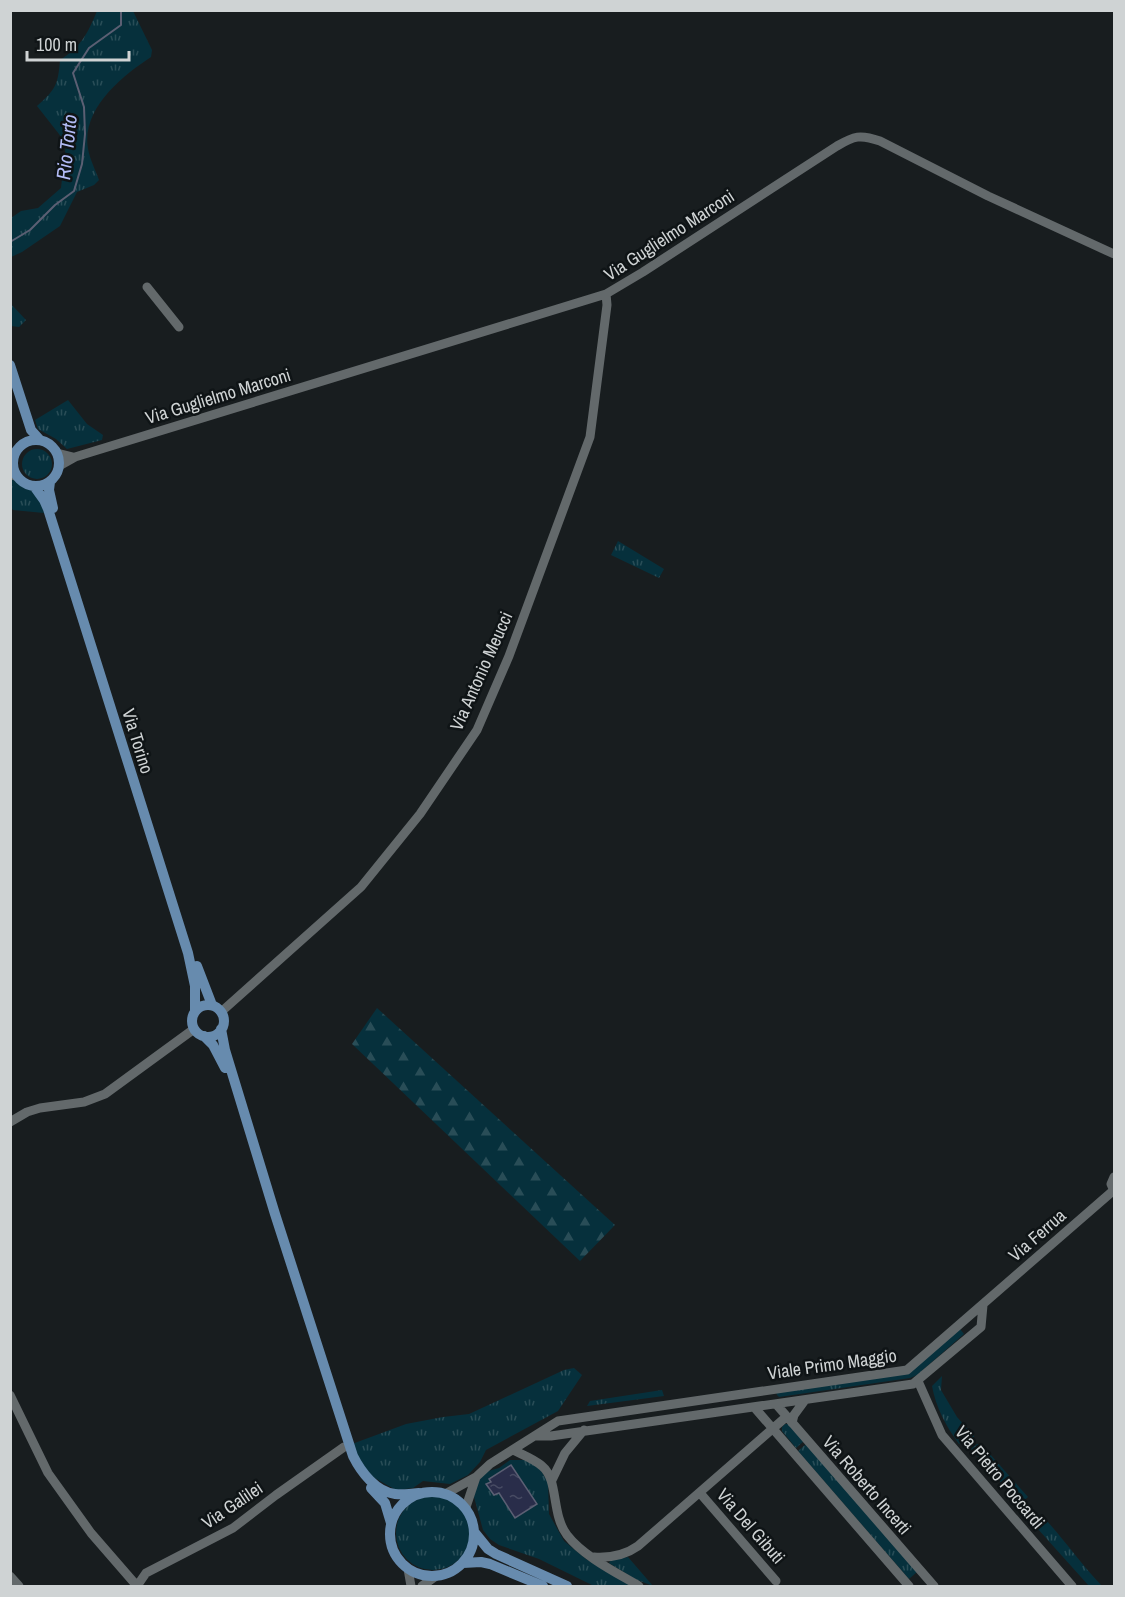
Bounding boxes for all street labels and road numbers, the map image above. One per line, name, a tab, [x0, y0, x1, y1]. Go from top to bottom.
street label: Via Guglielmo Marconi	[599, 183, 739, 287]
street label: Via Guglielmo Marconi	[142, 362, 294, 430]
street label: Via Antonio Meucci	[444, 608, 518, 734]
street label: Via Torino	[116, 705, 160, 777]
street label: Via Ferrua	[1003, 1203, 1071, 1267]
street label: Viale Primo Maggio	[766, 1343, 898, 1385]
street label: Via Pietro Poccardi	[949, 1420, 1051, 1534]
street label: Via Roberto Incerti	[817, 1430, 917, 1540]
street label: Via Galilei	[197, 1475, 267, 1535]
street label: Via Del Gibuti	[711, 1483, 791, 1569]

